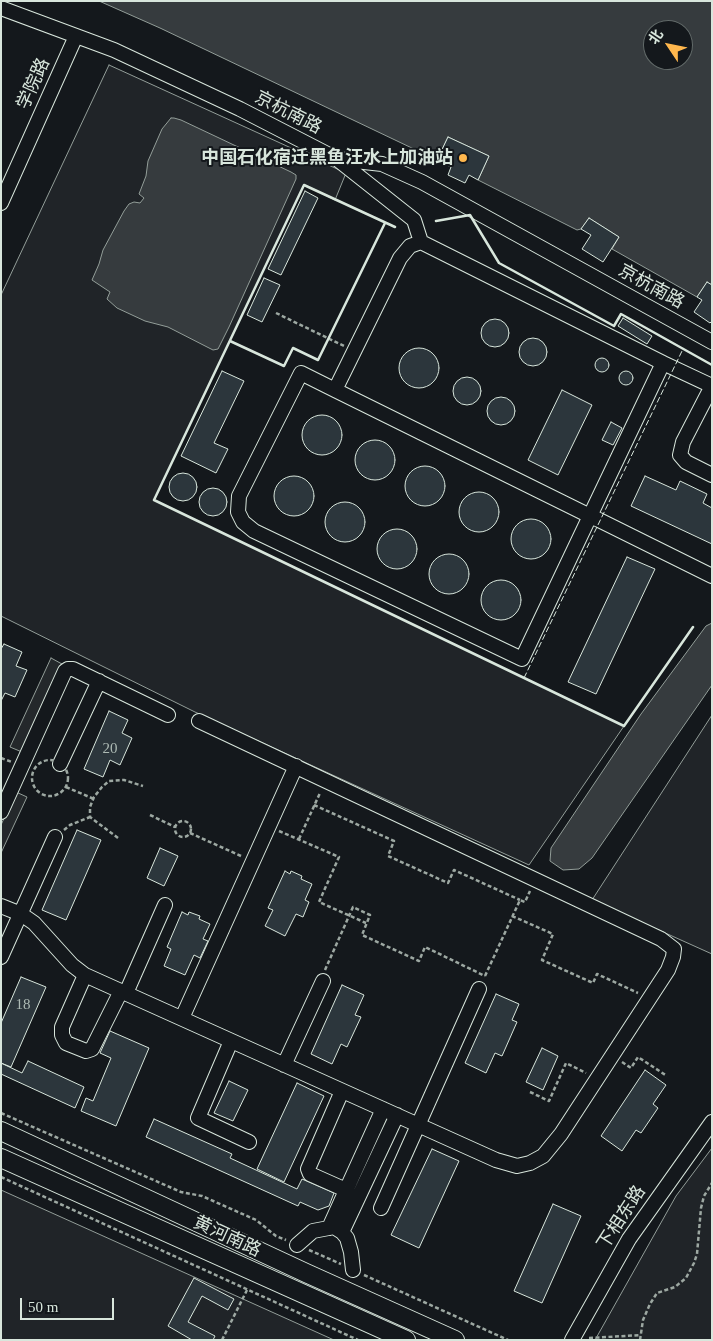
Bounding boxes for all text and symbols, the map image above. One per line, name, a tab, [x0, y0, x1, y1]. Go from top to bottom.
north arrow	[643, 20, 693, 70]
text: 北	[646, 27, 666, 47]
street label: 学院路	[13, 55, 55, 113]
street label: 京杭南路	[251, 87, 325, 139]
place label: 中国石化宿迁黑鱼汪水上加油站	[201, 147, 453, 169]
marker: 中国石化宿迁黑鱼汪水上加油站	[457, 152, 469, 164]
street label: 京杭南路	[614, 260, 688, 314]
house number: 20	[102, 740, 118, 758]
house number: 18	[15, 996, 30, 1014]
street label: 下相东路	[593, 1182, 651, 1254]
street label: 黄河南路	[190, 1212, 264, 1262]
scale bar	[22, 1288, 116, 1320]
text: 50 m	[28, 1299, 58, 1315]

